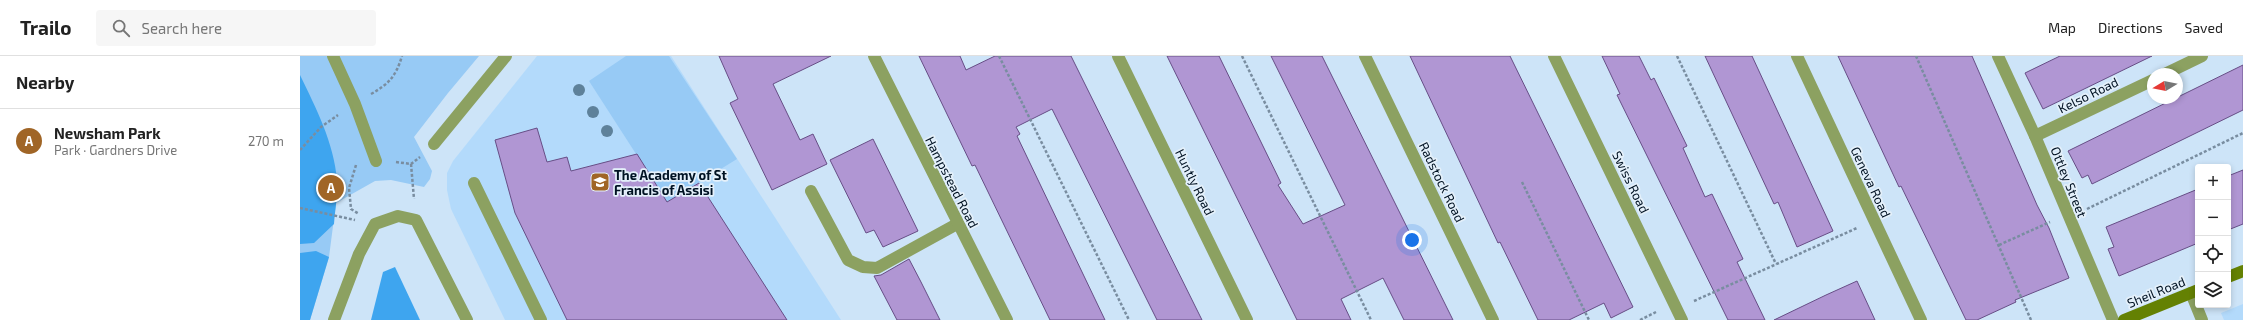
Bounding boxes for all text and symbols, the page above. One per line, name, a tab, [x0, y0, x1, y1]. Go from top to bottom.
search box	[96, 10, 376, 46]
text: Trailo	[20, 16, 72, 39]
icon: search	[110, 17, 132, 39]
text: Search here	[142, 19, 222, 37]
text: Map	[2048, 19, 2076, 36]
text: Directions	[2098, 19, 2163, 36]
text: Saved	[2185, 19, 2223, 36]
north arrow	[2147, 68, 2183, 104]
text: Nearby	[16, 72, 74, 92]
street label: Kelso Road	[2055, 74, 2121, 116]
text: Newsham Park	[54, 124, 161, 142]
text: A	[25, 133, 33, 149]
text: 270 m	[248, 133, 284, 149]
street label: Hampstead Road	[922, 133, 982, 231]
street label: Radstock Road	[1416, 139, 1468, 225]
text: Park · Gardners Drive	[54, 142, 177, 158]
street label: Geneva Road	[1848, 144, 1894, 220]
street label: Ottley Street	[2048, 144, 2090, 220]
street label: Huntly Road	[1172, 146, 1218, 218]
street label: Swiss Road	[1609, 148, 1653, 216]
map controls	[2195, 164, 2231, 308]
button: +	[2195, 164, 2231, 200]
place label: The Academy of St Francis of Assisi	[614, 167, 727, 198]
school or university icon: The Academy of St Francis of Assisi	[589, 171, 611, 193]
pin: A	[318, 173, 344, 203]
button: −	[2195, 200, 2231, 236]
your location	[1402, 230, 1422, 250]
button: locate	[2195, 236, 2231, 272]
button: layers	[2195, 272, 2231, 308]
street label: Sheil Road	[2125, 273, 2187, 311]

